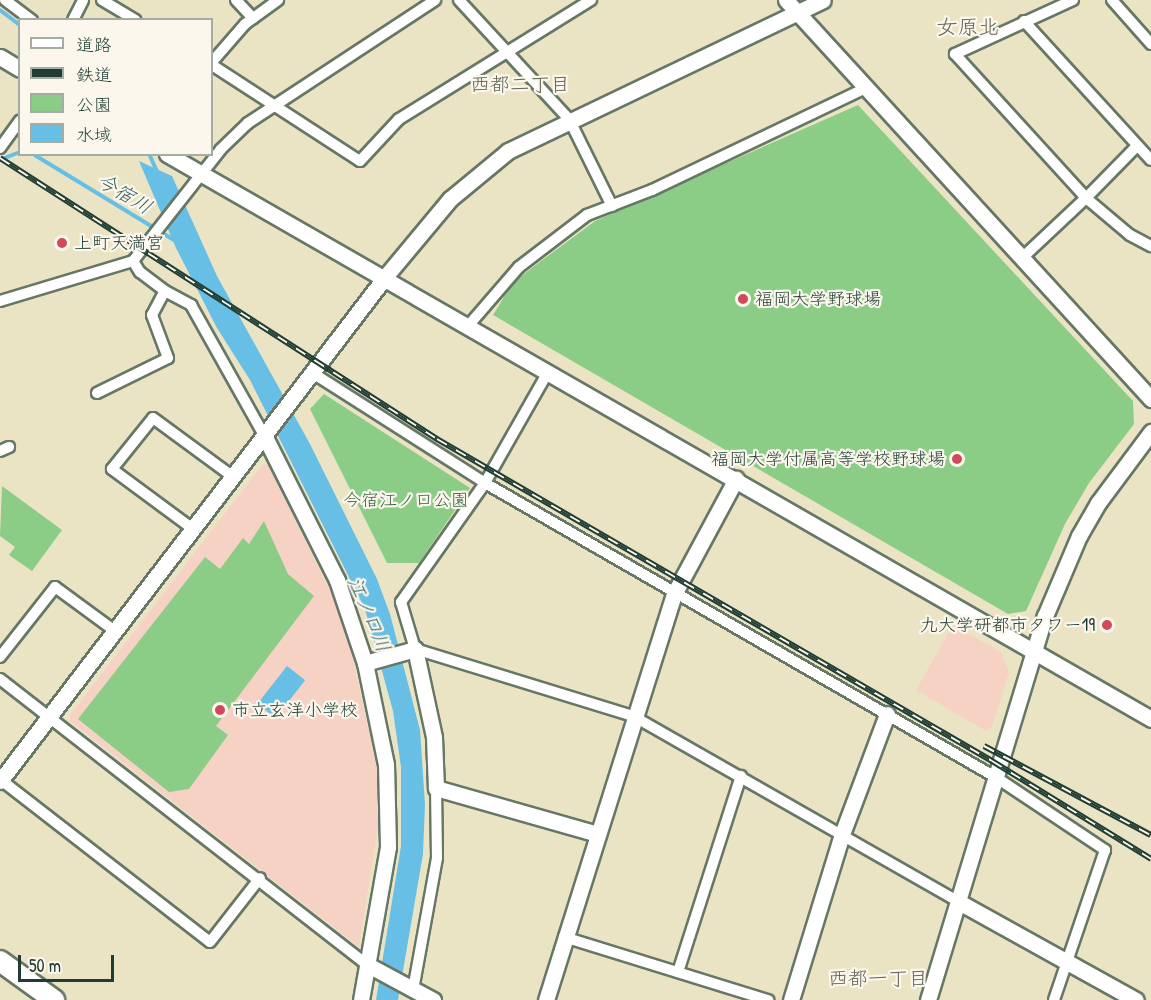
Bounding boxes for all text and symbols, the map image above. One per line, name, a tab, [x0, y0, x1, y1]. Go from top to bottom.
district label: 女原北	[937, 14, 999, 40]
legend	[18, 18, 213, 156]
text: 道路	[76, 32, 112, 57]
text: 鉄道	[76, 62, 112, 87]
district label: 西都二丁目	[470, 71, 570, 95]
text: 公園	[76, 92, 112, 117]
text: 水域	[76, 122, 112, 147]
water label: 今宿川	[93, 167, 157, 219]
place label: 上町天満宮	[74, 232, 164, 254]
marker: 上町天満宮	[55, 236, 69, 250]
place label: 福岡大学野球場	[755, 288, 881, 310]
marker: 福岡大学野球場	[736, 292, 750, 306]
place label: 福岡大学付属高等学校野球場	[711, 448, 945, 470]
marker: 福岡大学付属高等学校野球場	[950, 452, 964, 466]
park label: 今宿江ノ口公園	[343, 489, 469, 511]
water label: 江ノ口川	[343, 572, 397, 656]
place label: 九大学研都市タワー19	[920, 614, 1095, 636]
marker: 九大学研都市タワー19	[1100, 618, 1114, 632]
place label: 市立玄洋小学校	[232, 699, 358, 721]
marker: 市立玄洋小学校	[213, 703, 227, 717]
scale bar	[21, 943, 117, 981]
text: 50 m	[29, 953, 61, 978]
district label: 西都一丁目	[828, 965, 928, 989]

